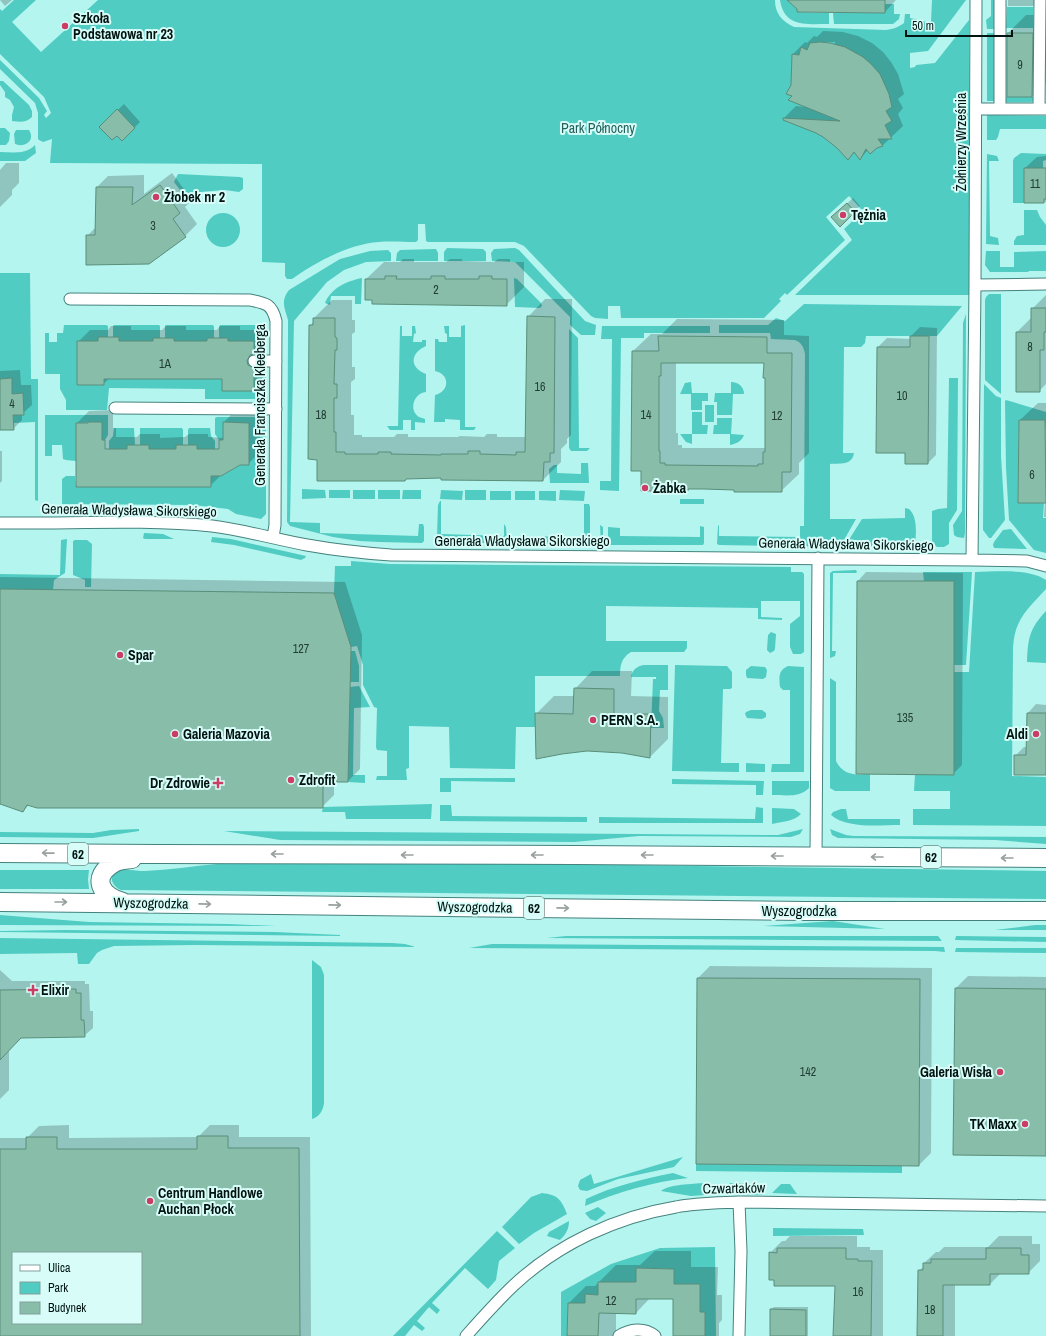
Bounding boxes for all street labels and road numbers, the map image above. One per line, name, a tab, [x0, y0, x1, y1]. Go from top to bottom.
street label: Żołnierzy Września	[952, 92, 970, 191]
street label: Generała Franciszka Kleeberga	[251, 323, 269, 486]
street label: Generała Władysława Sikorskiego	[41, 499, 217, 521]
street label: Generała Władysława Sikorskiego	[434, 532, 610, 550]
street label: Generała Władysława Sikorskiego	[758, 533, 934, 555]
road number: 62	[68, 843, 88, 865]
road number: 62	[921, 846, 941, 868]
street label: Wyszogrodzka	[113, 893, 189, 913]
street label: Wyszogrodzka	[437, 897, 513, 917]
road number: 62	[524, 897, 544, 919]
street label: Wyszogrodzka	[761, 902, 837, 920]
street label: Czwartaków	[703, 1178, 766, 1198]

